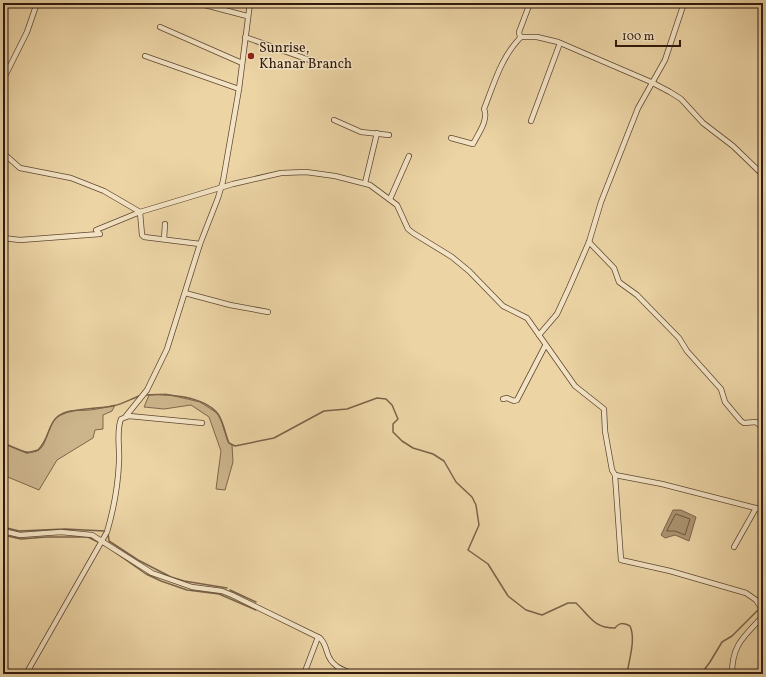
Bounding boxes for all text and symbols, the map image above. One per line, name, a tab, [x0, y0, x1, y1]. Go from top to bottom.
scale bar	[616, 22, 680, 48]
text: 100 m	[622, 29, 655, 45]
place label: Sunrise, Khanar Branch	[259, 39, 352, 74]
marker: Sunrise, Khanar Branch	[246, 51, 256, 61]

